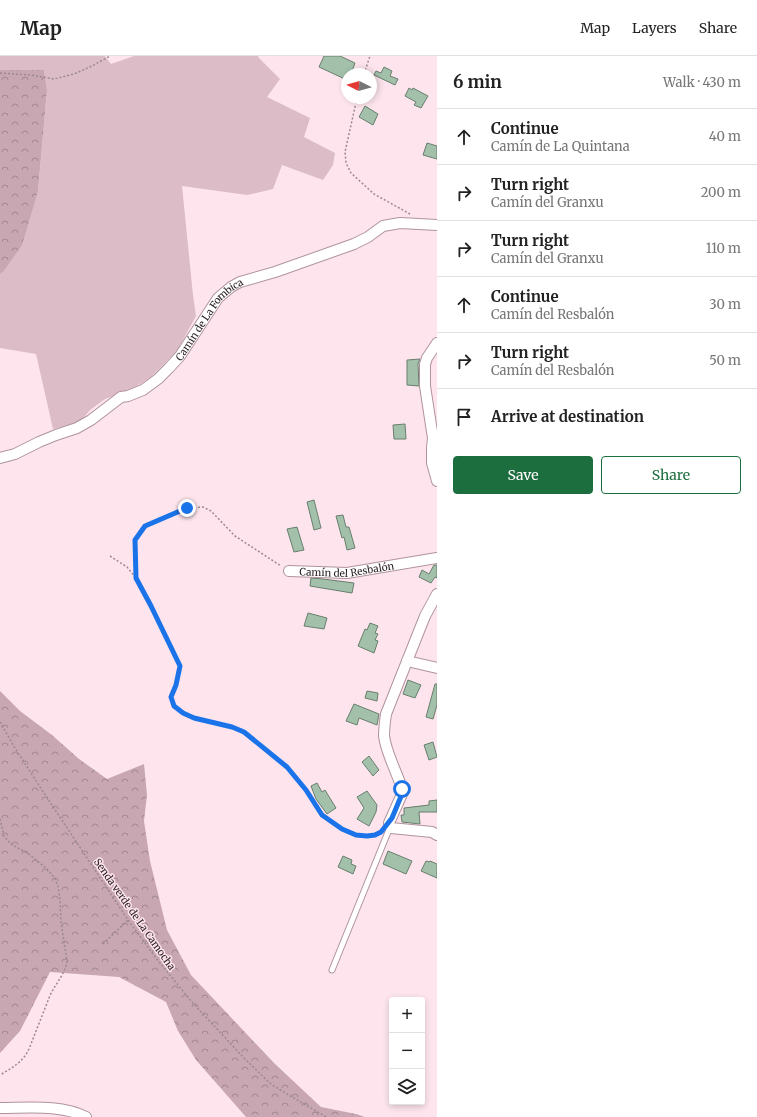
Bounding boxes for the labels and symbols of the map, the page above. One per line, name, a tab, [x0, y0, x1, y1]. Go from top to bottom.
north arrow	[341, 68, 377, 104]
street label: Camín de La Fombica	[173, 275, 246, 364]
route end	[178, 499, 196, 517]
street label: Camín del Resbalón	[299, 559, 395, 580]
route start	[393, 780, 411, 798]
street label: Senda verde de La Camocha	[91, 856, 179, 973]

